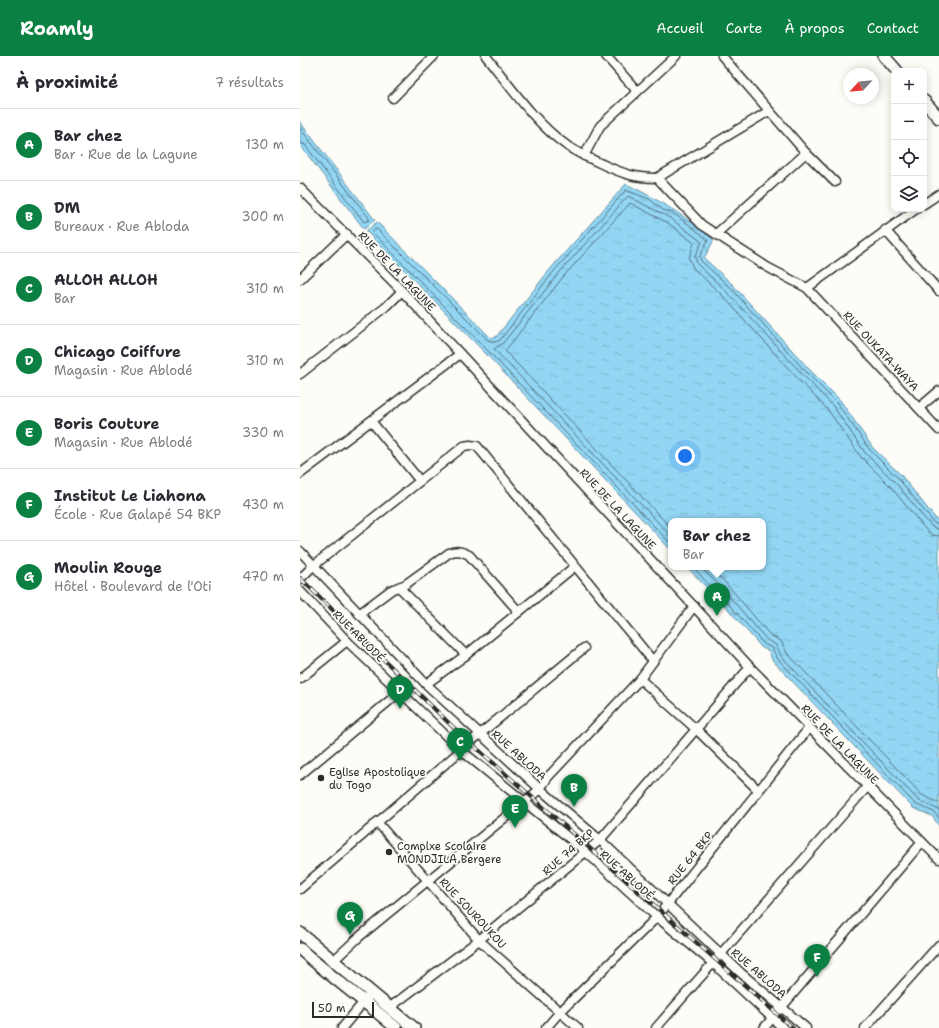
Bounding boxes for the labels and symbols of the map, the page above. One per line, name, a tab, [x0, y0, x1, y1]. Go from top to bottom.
north arrow	[843, 68, 879, 104]
street label: RUE DE LA LAGUNE	[355, 228, 439, 315]
street label: RUE OUKATA-WAYA	[840, 308, 922, 395]
your location	[675, 446, 695, 466]
street label: RUE DE LA LAGUNE	[576, 466, 659, 553]
pin: A	[704, 583, 730, 616]
street label: RUE ABLODÉ	[329, 606, 389, 666]
pin: D	[387, 676, 413, 709]
street label: RUE DE LA LAGUNE	[798, 701, 882, 788]
street label: RUE ABLODA	[488, 727, 549, 784]
pin: C	[447, 728, 473, 761]
place label: Eglise Apostolique du Togo	[329, 765, 426, 793]
marker: Eglise Apostolique du Togo	[316, 773, 326, 783]
pin: B	[561, 774, 587, 807]
pin: E	[502, 795, 528, 828]
street label: RUE 74 BKP	[539, 826, 597, 879]
street label: RUE 64 BKP	[664, 829, 716, 888]
place label: Complxe Scolaire MONDJILA Bergere	[397, 839, 501, 867]
street label: RUE ABLODÉ	[596, 846, 658, 904]
marker: Complxe Scolaire MONDJILA Bergere	[384, 847, 394, 857]
street label: RUE SOUROUKOU	[436, 875, 509, 952]
pin: G	[337, 902, 363, 935]
pin: F	[804, 944, 830, 977]
street label: RUE ABLODA	[728, 945, 790, 1002]
scale bar	[312, 1000, 374, 1019]

